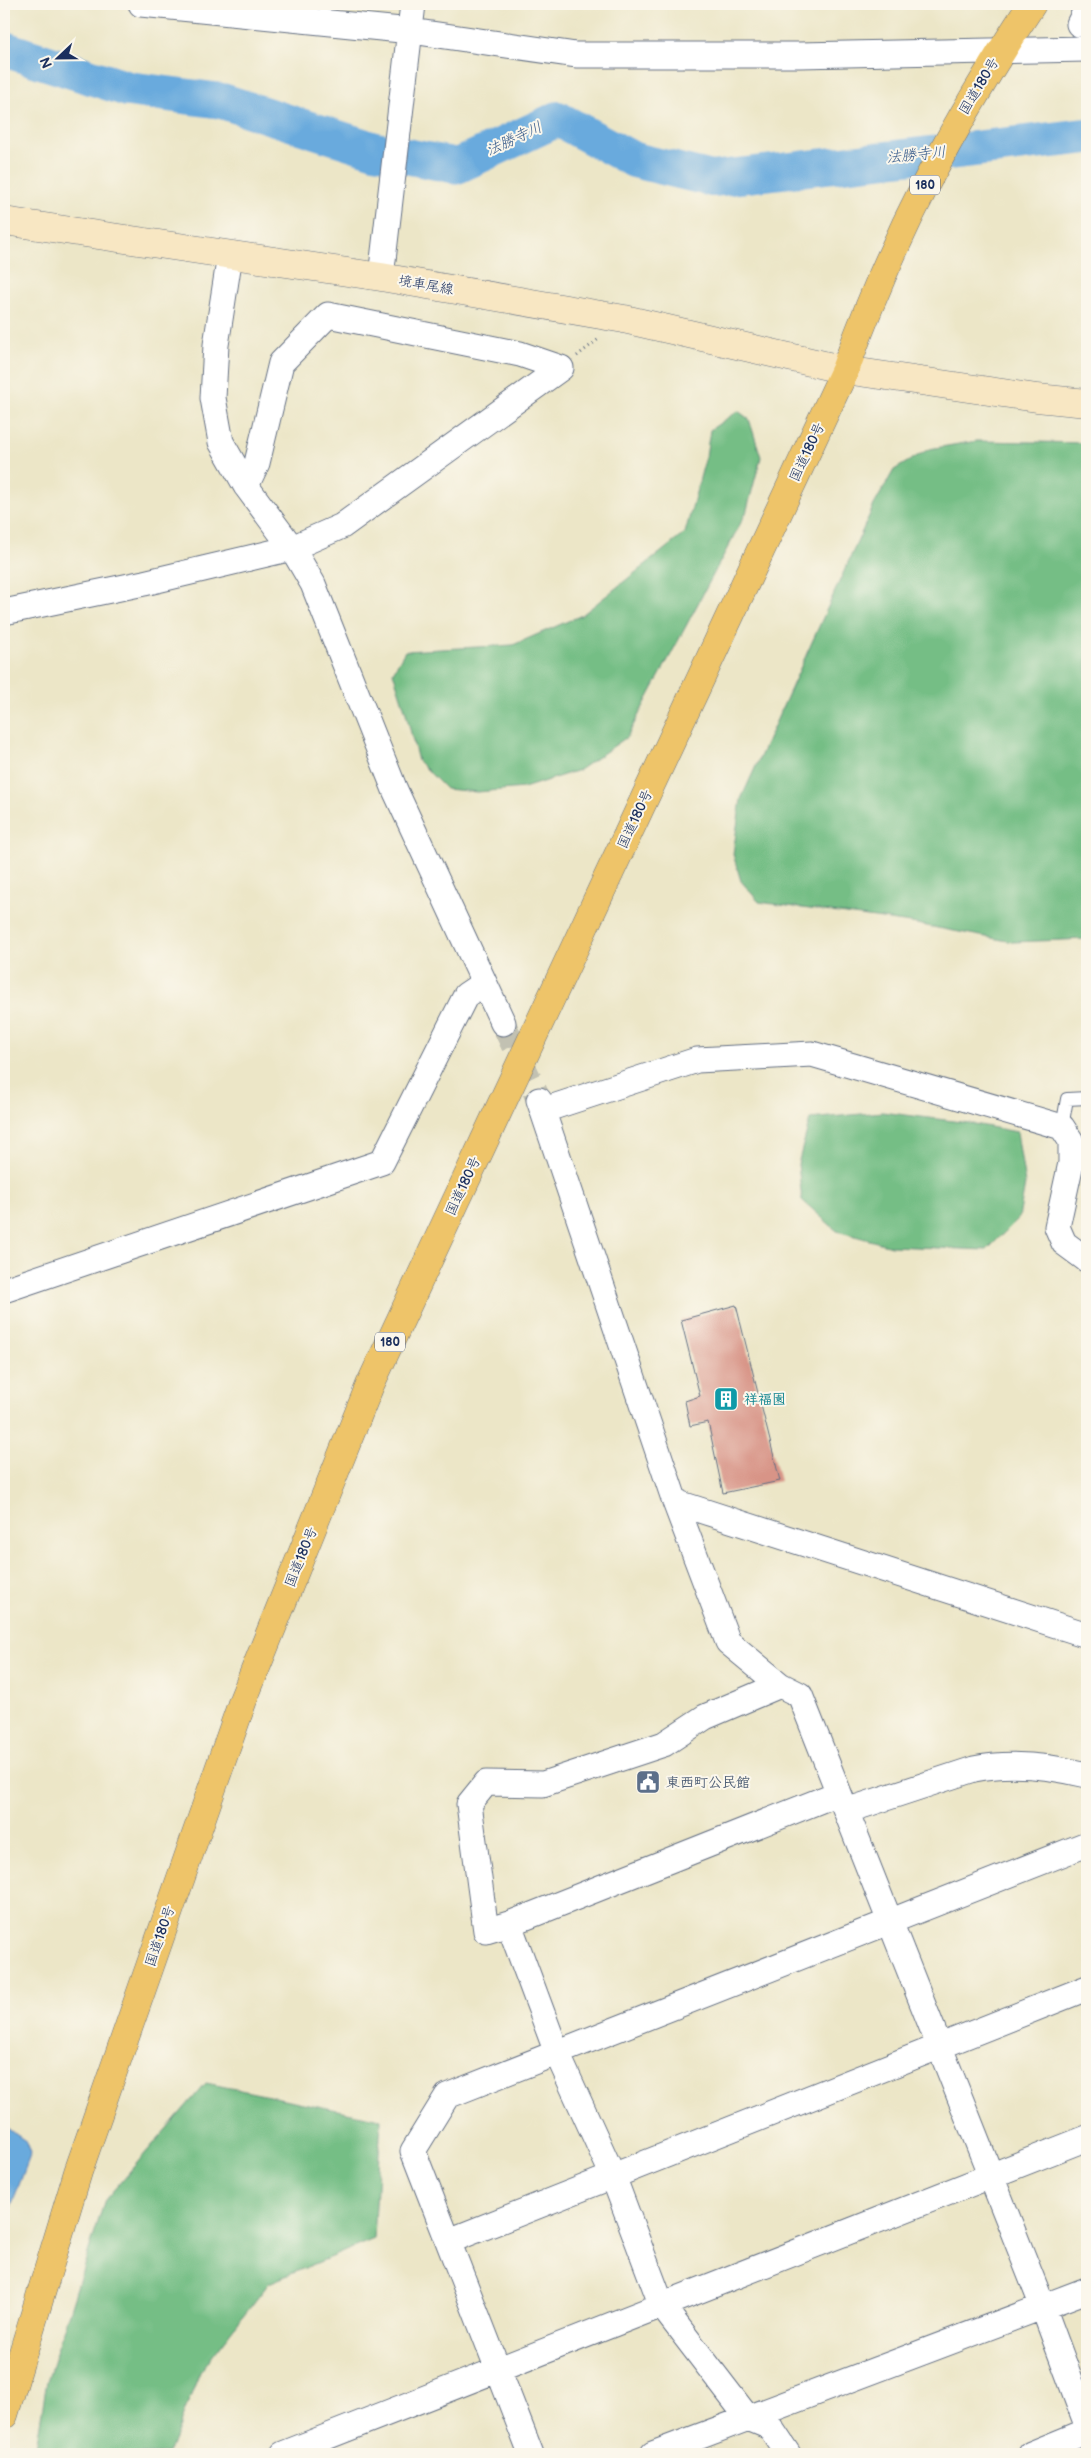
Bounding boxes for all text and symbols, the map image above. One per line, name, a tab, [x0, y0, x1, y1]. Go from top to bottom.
north arrow	[32, 32, 82, 82]
street label: 国道180号	[955, 54, 1003, 118]
text: N	[37, 55, 56, 71]
water label: 法勝寺川	[483, 118, 545, 160]
water label: 法勝寺川	[885, 142, 947, 168]
road number: 180	[910, 176, 940, 194]
street label: 境車尾線	[397, 272, 455, 298]
street label: 国道180号	[786, 419, 828, 485]
street label: 国道180号	[614, 786, 656, 852]
street label: 国道180号	[442, 1153, 484, 1219]
road number: 180	[375, 1332, 405, 1351]
building icon: 祥福園	[713, 1386, 739, 1412]
place label: 祥福園	[744, 1391, 786, 1408]
street label: 国道180号	[281, 1524, 321, 1590]
public building icon: 東西町公民館	[635, 1769, 661, 1795]
place label: 東西町公民館	[666, 1774, 750, 1791]
street label: 国道180号	[142, 1903, 178, 1969]

